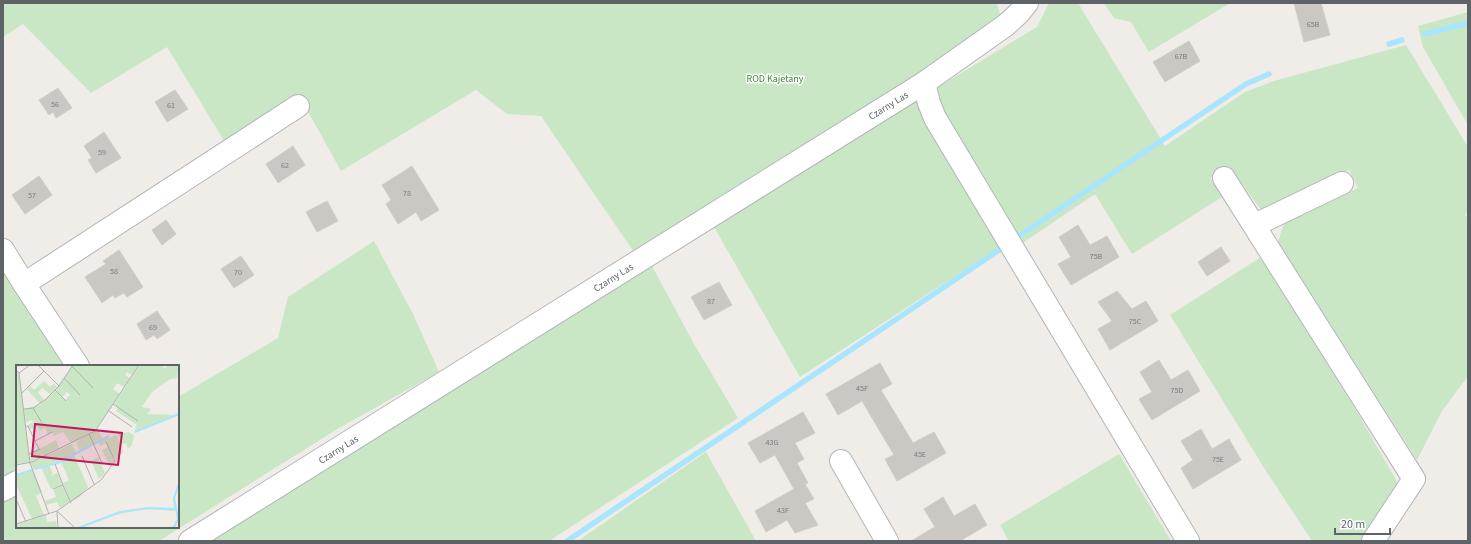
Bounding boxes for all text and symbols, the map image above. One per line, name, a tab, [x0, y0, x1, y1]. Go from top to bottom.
house number: 65B	[1307, 19, 1320, 30]
house number: 67B	[1175, 51, 1188, 62]
park label: ROD Kajetany	[747, 72, 804, 86]
street label: Czarny Las	[866, 88, 911, 124]
house number: 56	[51, 99, 59, 110]
house number: 61	[167, 100, 175, 111]
house number: 59	[98, 147, 106, 158]
house number: 62	[281, 160, 289, 171]
house number: 78	[403, 188, 411, 199]
house number: 57	[28, 190, 36, 201]
house number: 75B	[1090, 251, 1103, 262]
street label: Czarny Las	[591, 260, 636, 296]
house number: 58	[110, 266, 118, 277]
house number: 70	[234, 267, 242, 278]
house number: 87	[707, 296, 715, 307]
house number: 75C	[1129, 316, 1142, 327]
house number: 69	[149, 322, 157, 333]
inset map	[16, 365, 179, 528]
house number: 45F	[856, 383, 868, 394]
house number: 75D	[1171, 385, 1184, 396]
street label: Czarny Las	[316, 432, 361, 468]
house number: 43G	[766, 437, 779, 448]
house number: 45E	[914, 449, 926, 460]
house number: 75E	[1212, 454, 1224, 465]
house number: 43F	[777, 505, 789, 516]
scale bar	[1335, 510, 1390, 536]
text: 20 m	[1341, 516, 1365, 533]

